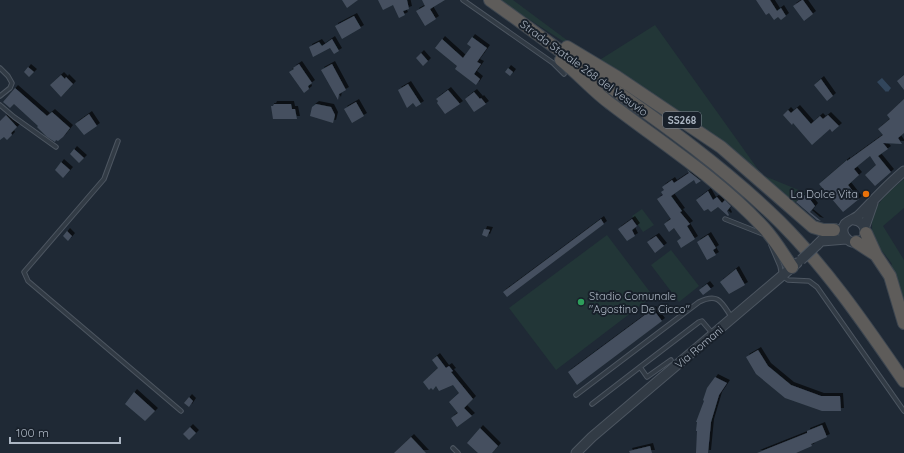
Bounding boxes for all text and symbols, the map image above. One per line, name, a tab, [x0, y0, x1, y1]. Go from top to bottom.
street label: Strada Statale 268 del Vesuvio	[517, 17, 651, 119]
road number: SS268	[663, 112, 701, 128]
place label: La Dolce Vita	[790, 187, 858, 201]
marker: La Dolce Vita	[861, 189, 871, 199]
place label: Stadio Comunale "Agostino De Cicco"	[589, 289, 690, 316]
marker: Stadio Comunale "Agostino De Cicco"	[576, 297, 586, 307]
street label: Via Romani	[672, 323, 726, 371]
scale bar	[10, 419, 120, 445]
text: 100 m	[16, 425, 49, 440]

